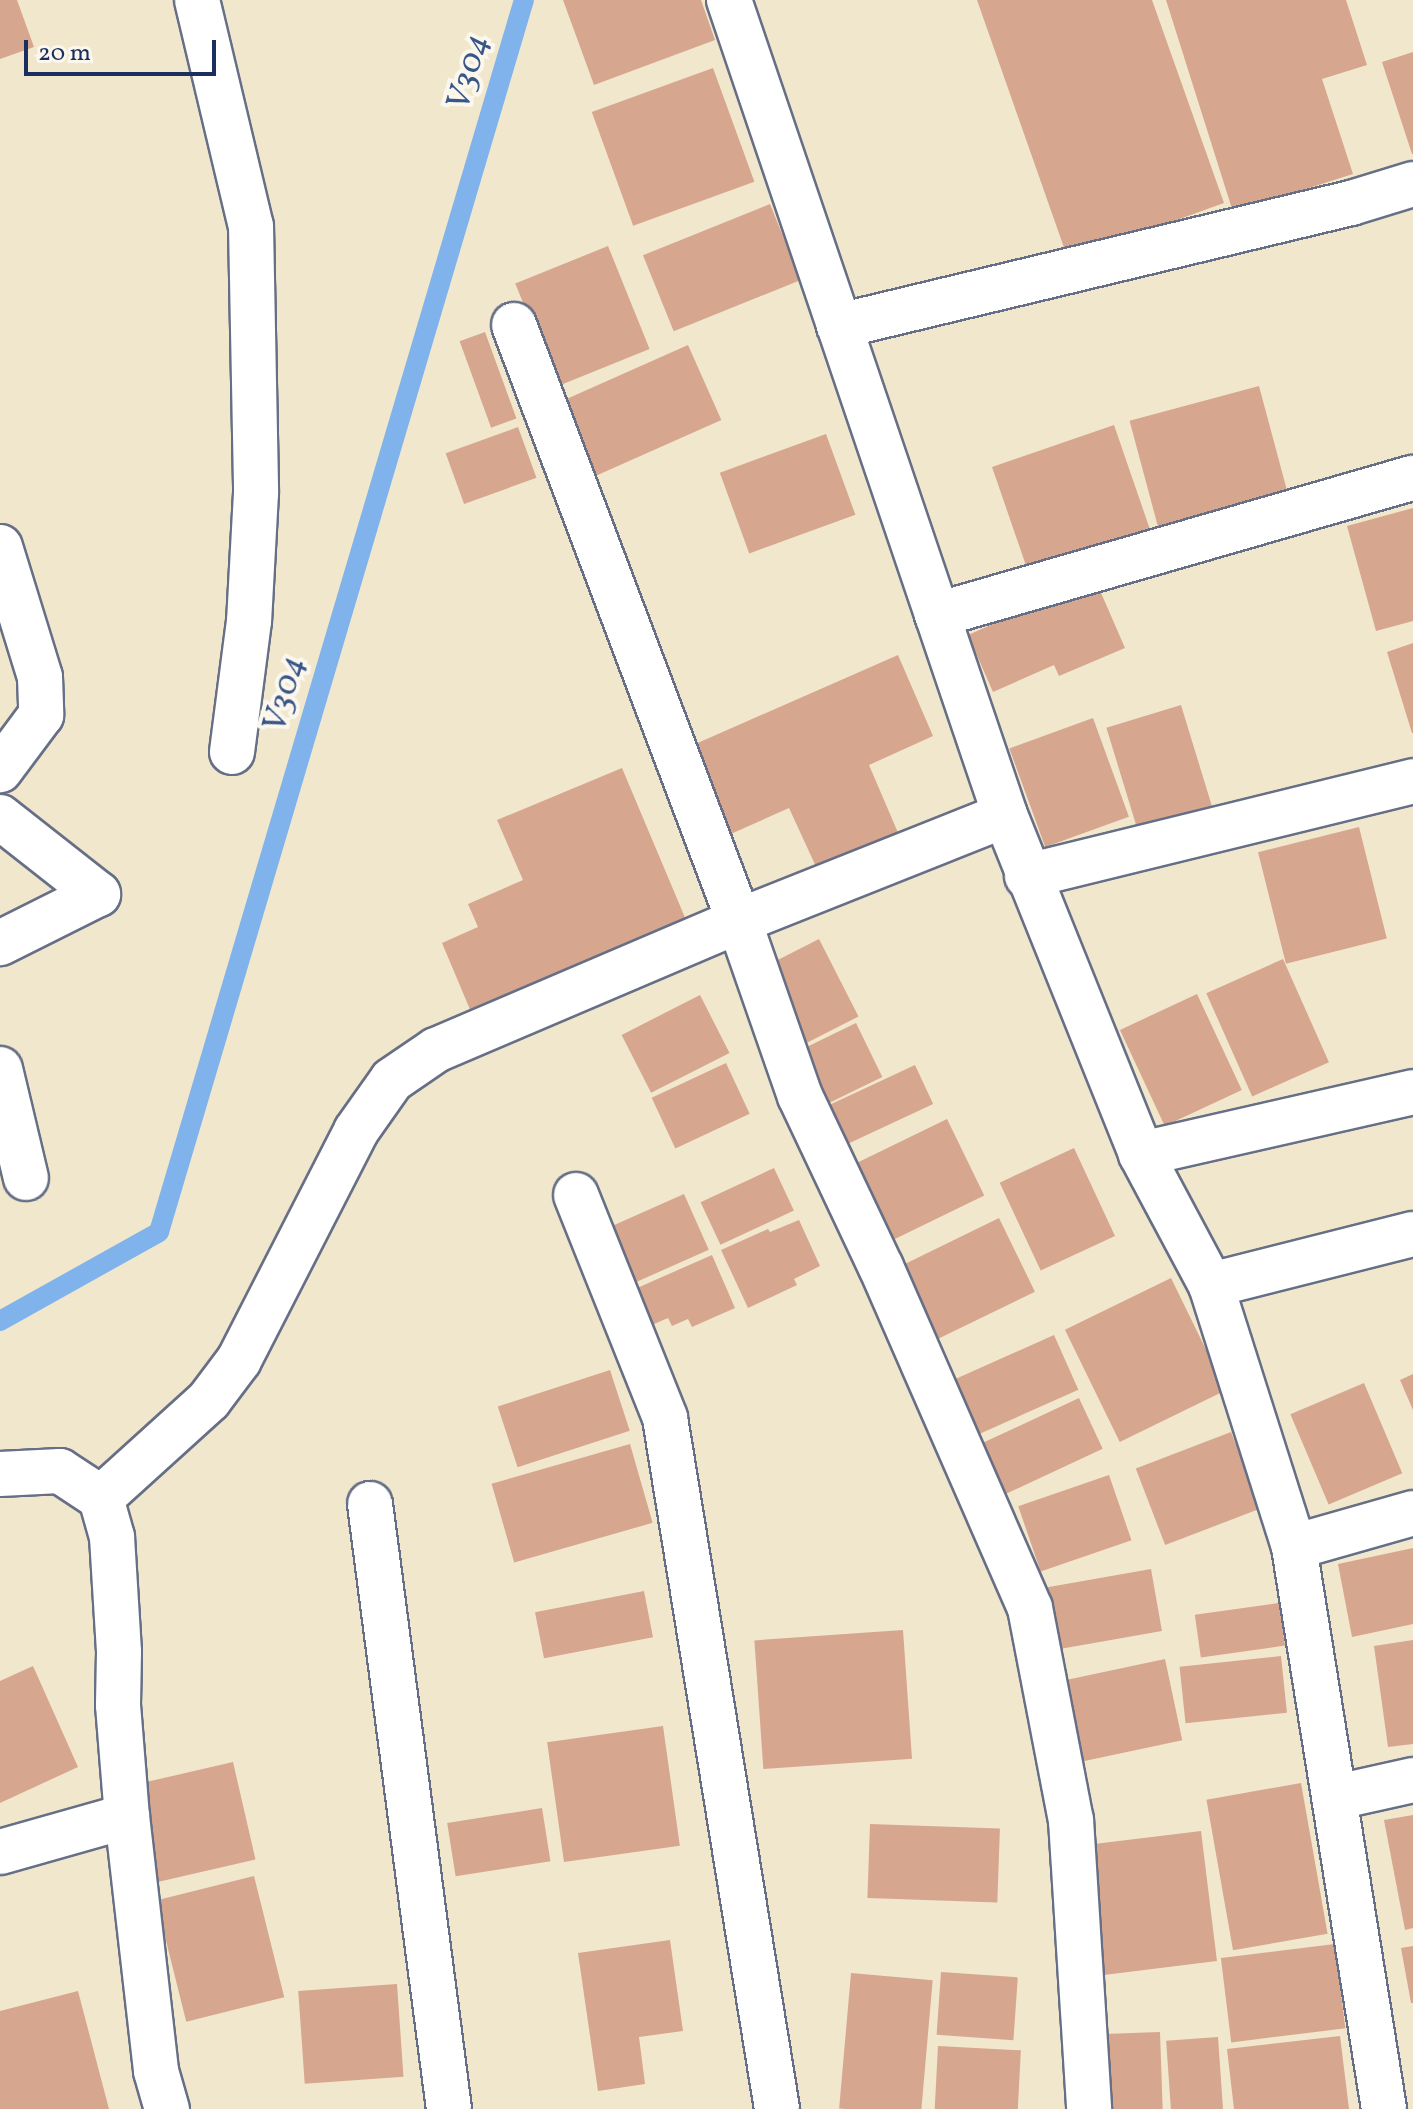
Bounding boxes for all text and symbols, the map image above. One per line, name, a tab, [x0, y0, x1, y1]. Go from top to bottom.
scale bar	[28, 24, 220, 74]
water label: V304	[439, 30, 499, 116]
text: 20 m	[38, 37, 91, 71]
water label: V304	[255, 652, 315, 738]

